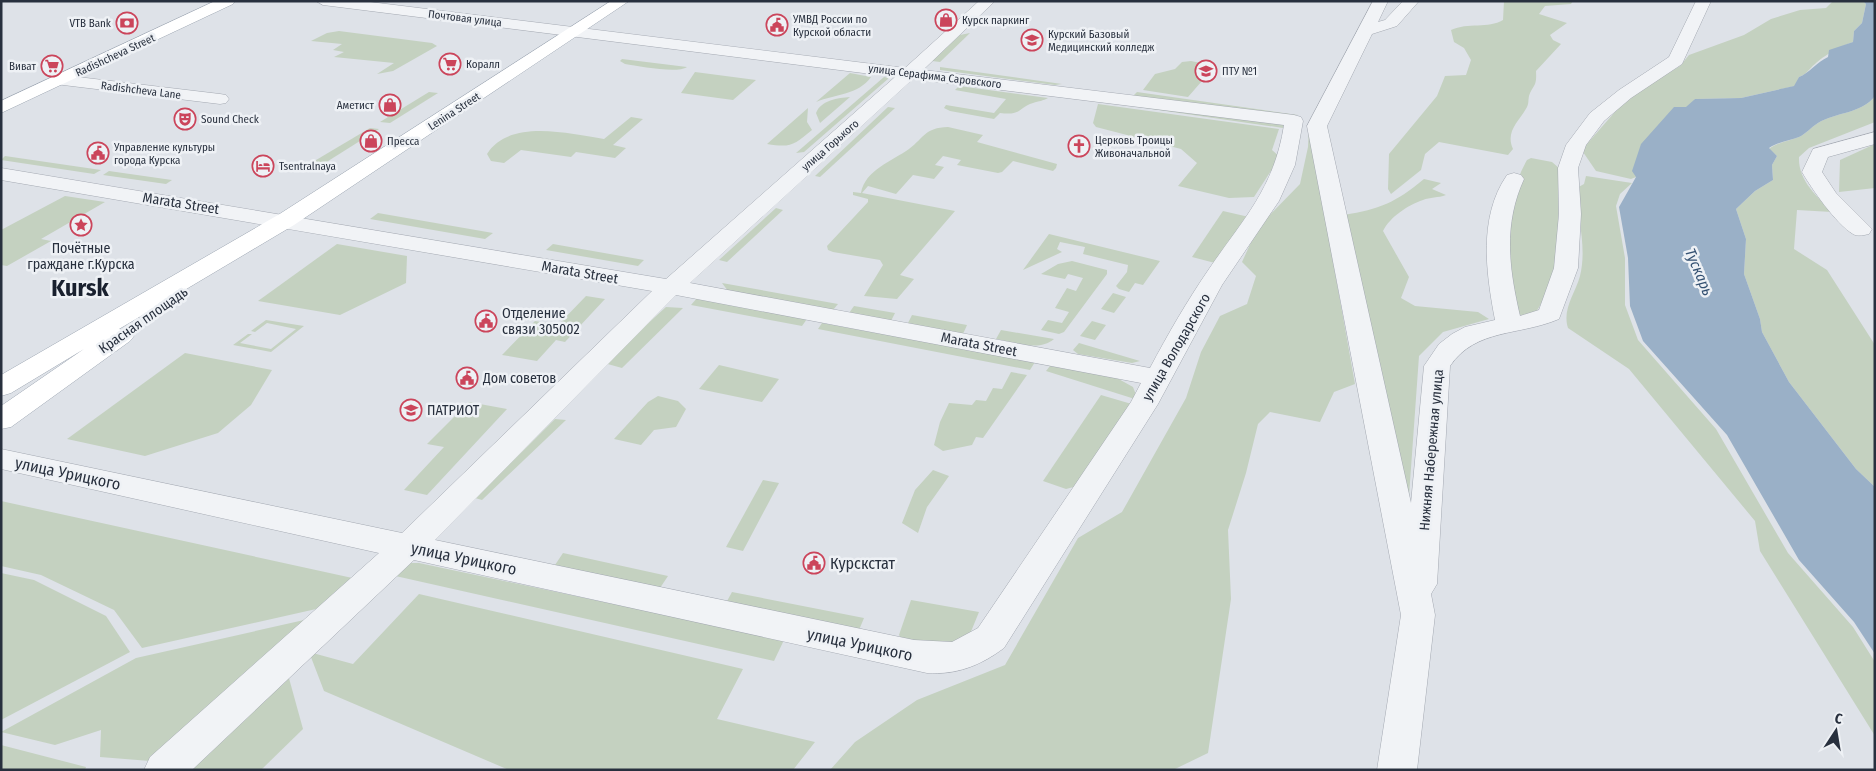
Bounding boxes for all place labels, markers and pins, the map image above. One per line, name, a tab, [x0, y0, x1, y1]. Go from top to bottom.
shop icon: Курск паркинг	[934, 8, 958, 32]
bank icon: VTB Bank	[115, 11, 139, 35]
public building icon: УМВД России по Курской области	[765, 13, 789, 37]
place label: УМВД России по Курской области	[792, 13, 871, 39]
place label: Курск паркинг	[962, 14, 1030, 27]
place label: VTB Bank	[69, 17, 112, 30]
school or university icon: Курский Базовый Медицинский колледж	[1020, 28, 1044, 52]
place label: Курский Базовый Медицинский колледж	[1048, 28, 1154, 54]
supermarket icon: Коралл	[438, 52, 462, 76]
supermarket icon: Виват	[40, 54, 64, 78]
place label: Коралл	[466, 58, 500, 71]
school or university icon: ПТУ №1	[1194, 59, 1218, 83]
place label: Виват	[9, 60, 37, 73]
place label: ПТУ №1	[1222, 65, 1257, 78]
shop icon: Аметист	[378, 93, 402, 117]
place label: Аметист	[337, 99, 375, 112]
theatre icon: Sound Check	[173, 107, 197, 131]
place label: Sound Check	[201, 113, 260, 126]
shop icon: Пресса	[359, 129, 383, 153]
church icon: Церковь Троицы Живоначальной	[1067, 134, 1091, 158]
place label: Церковь Троицы Живоначальной	[1095, 134, 1173, 160]
place label: Пресса	[387, 135, 419, 148]
public building icon: Управление культуры города Курска	[86, 141, 110, 165]
place label: Управление культуры города Курска	[113, 141, 215, 167]
hotel icon: Tsentralnaya	[251, 154, 275, 178]
place label: Tsentralnaya	[279, 160, 336, 173]
place icon: Почётные граждане г.Курска	[69, 213, 93, 237]
place label: Почётные граждане г.Курска	[27, 240, 135, 273]
place label: Отделение связи 305002	[502, 305, 580, 338]
public building icon: Отделение связи 305002	[474, 309, 498, 333]
public building icon: Дом советов	[455, 366, 479, 390]
place label: Дом советов	[482, 370, 556, 387]
school or university icon: ПАТРИОТ	[399, 398, 423, 422]
place label: ПАТРИОТ	[427, 402, 480, 419]
public building icon: Курскстат	[802, 551, 826, 575]
place label: Курскстат	[830, 554, 896, 573]

